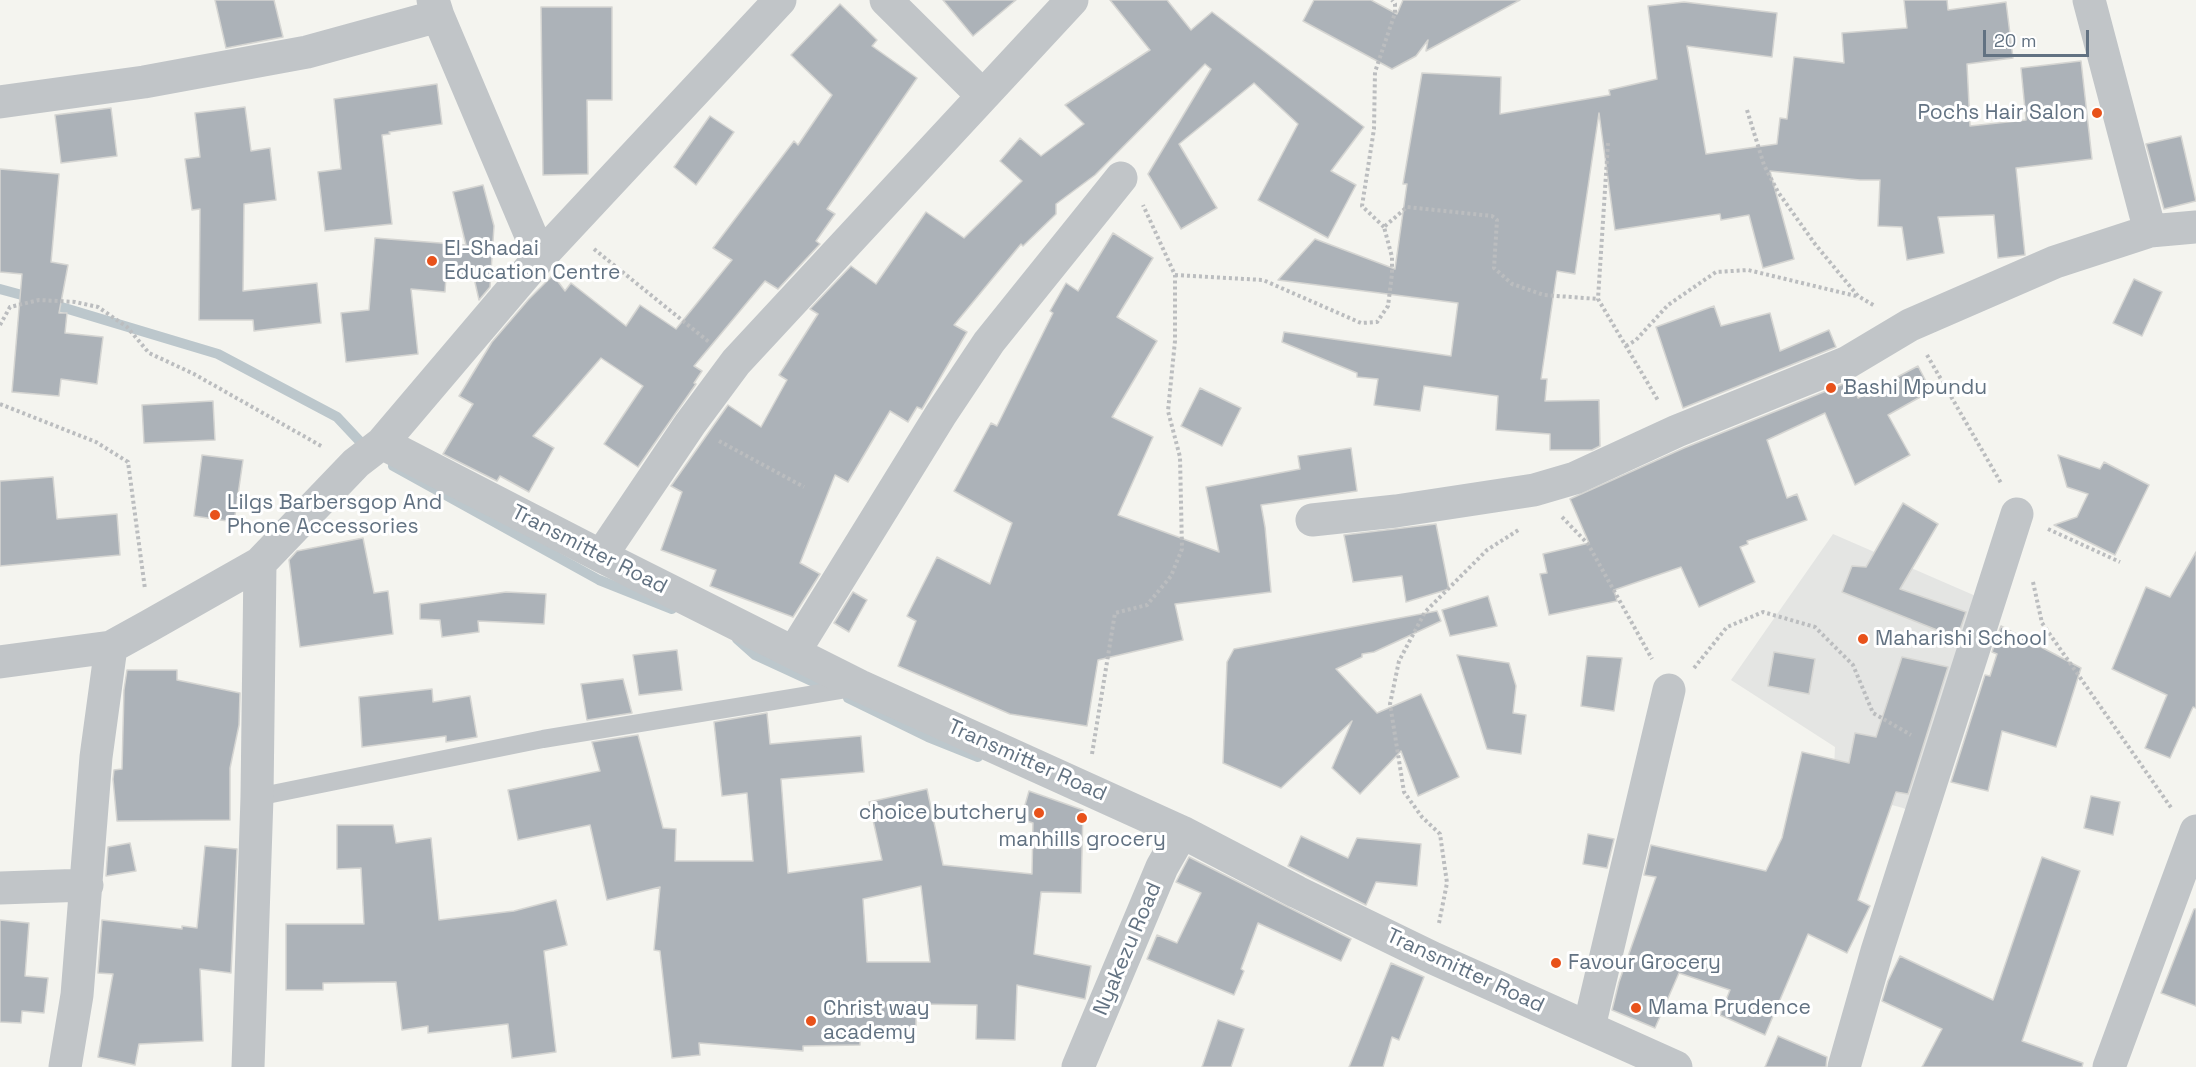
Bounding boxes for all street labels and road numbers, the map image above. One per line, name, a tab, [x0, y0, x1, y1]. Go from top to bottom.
street label: Transmitter Road	[507, 500, 671, 600]
street label: Transmitter Road	[944, 715, 1110, 807]
street label: Nyakezu Road	[1089, 879, 1167, 1019]
street label: Transmitter Road	[1382, 923, 1548, 1019]

